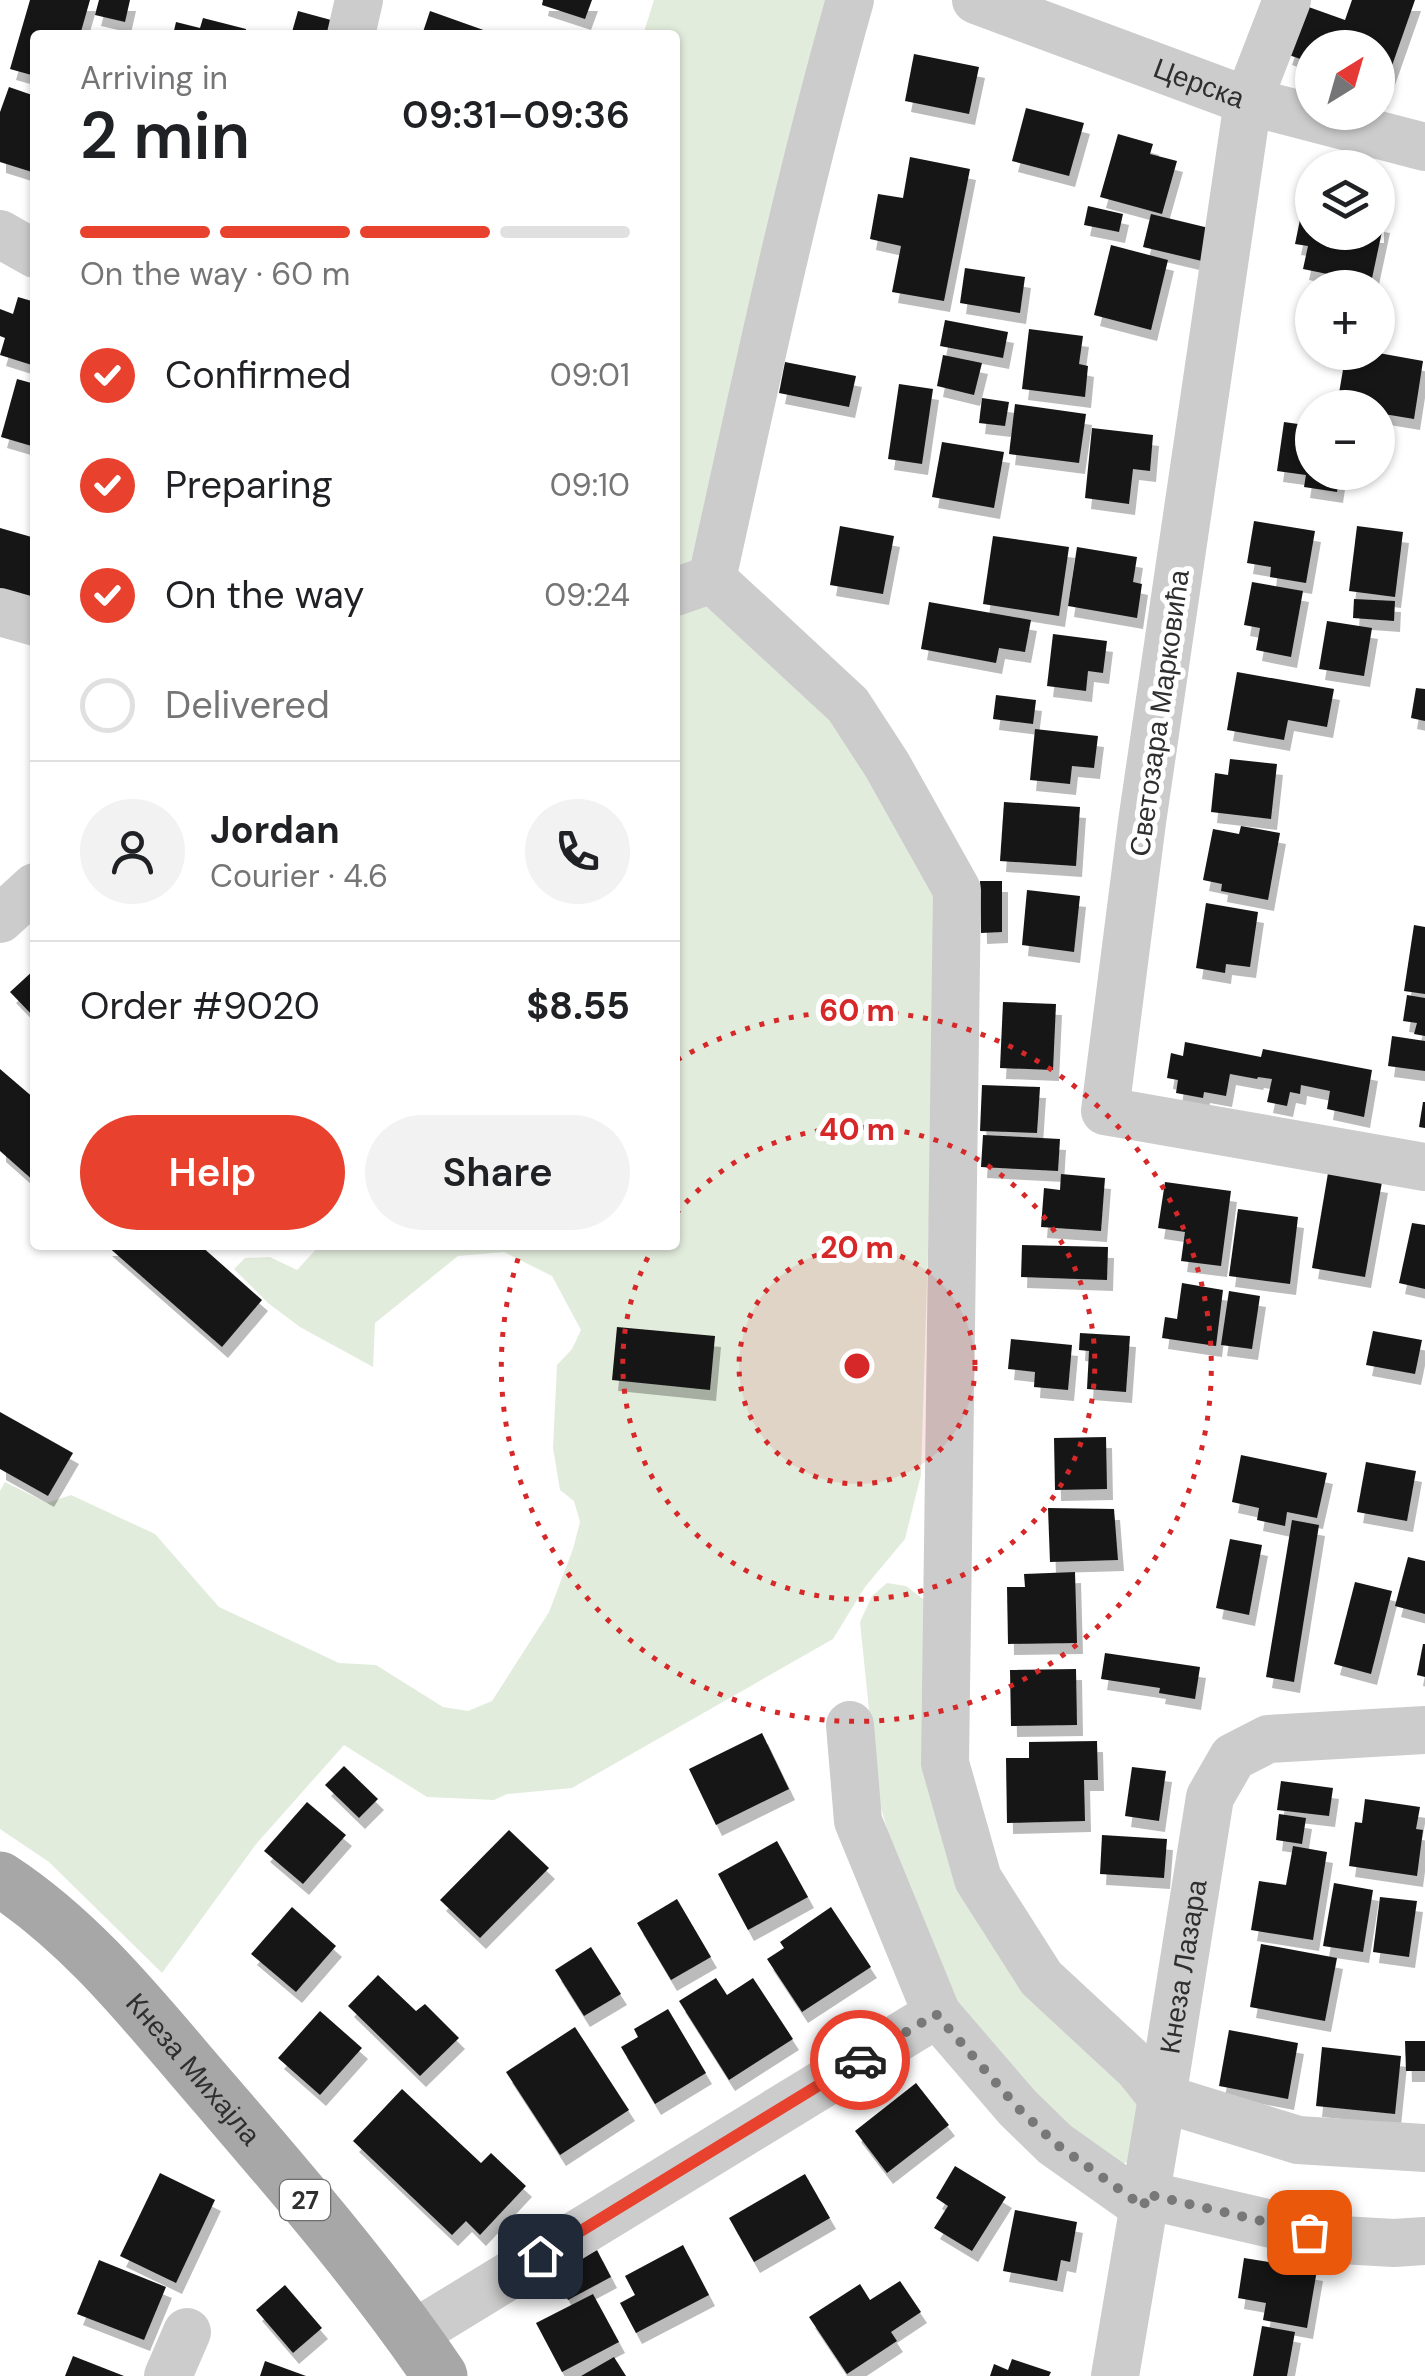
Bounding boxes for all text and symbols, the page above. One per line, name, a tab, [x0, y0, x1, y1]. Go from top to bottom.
north arrow	[1295, 30, 1395, 130]
map controls	[1295, 30, 1395, 490]
street label: Церска	[1148, 50, 1250, 117]
text: Arriving in	[80, 57, 228, 99]
text: 09:31–09:36	[402, 90, 630, 140]
text: 2 min	[80, 94, 250, 178]
button: layers	[1295, 150, 1395, 250]
text: On the way · 60 m	[80, 253, 350, 295]
button: +	[1295, 270, 1395, 370]
icon: check	[80, 348, 135, 403]
text: Confirmed	[165, 350, 351, 400]
text: 09:01	[550, 354, 630, 396]
button: −	[1295, 390, 1395, 490]
icon: check	[80, 458, 135, 513]
text: Preparing	[165, 460, 333, 510]
text: 09:10	[550, 464, 630, 506]
street label: Светозара Марковића	[1121, 567, 1198, 859]
icon: check	[80, 568, 135, 623]
text: On the way	[165, 570, 364, 620]
text: 09:24	[544, 574, 630, 616]
text: Delivered	[165, 680, 330, 730]
button: person	[80, 799, 185, 904]
button: phone	[525, 799, 630, 904]
text: Jordan	[210, 805, 340, 855]
text: Courier · 4.6	[210, 855, 388, 897]
text: Order #9020	[80, 981, 320, 1031]
text: $8.55	[526, 981, 630, 1031]
text: 60 m	[819, 991, 895, 1030]
text: 40 m	[819, 1110, 895, 1149]
button: Help	[80, 1115, 345, 1230]
button: Share	[365, 1115, 630, 1230]
text: 20 m	[820, 1228, 894, 1267]
centre of rings	[839, 1348, 875, 1384]
street label: Кнеза Лазара	[1151, 1877, 1216, 2056]
street label: Кнеза Михајла	[117, 1985, 269, 2153]
courier	[810, 2010, 910, 2110]
icon: car	[833, 2033, 888, 2088]
road number: 27	[280, 2180, 330, 2220]
pin	[1267, 2190, 1352, 2275]
icon: bag	[1282, 2205, 1337, 2260]
pin	[498, 2214, 583, 2299]
icon: home	[513, 2229, 568, 2284]

